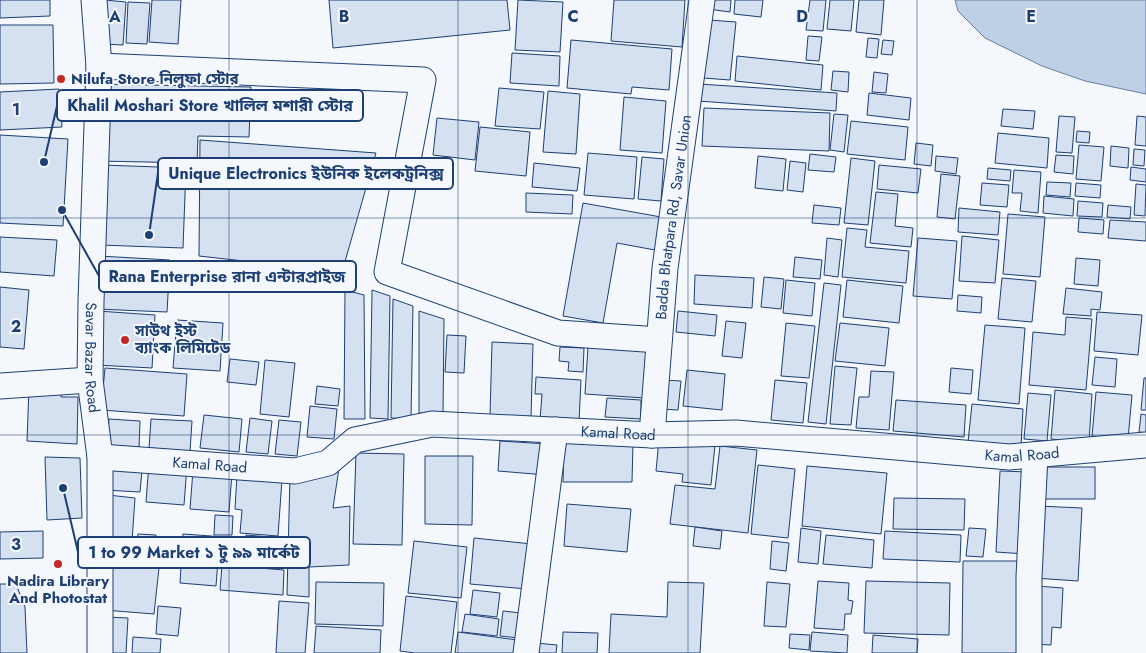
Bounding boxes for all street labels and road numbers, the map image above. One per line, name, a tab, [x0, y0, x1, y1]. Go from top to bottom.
street label: Badda Bhatpara Rd, Savar Union	[650, 113, 697, 320]
street label: Savar Bazar Road	[79, 302, 105, 414]
street label: Kamal Road	[580, 420, 656, 446]
street label: Kamal Road	[984, 442, 1060, 468]
street label: Kamal Road	[172, 451, 248, 479]

